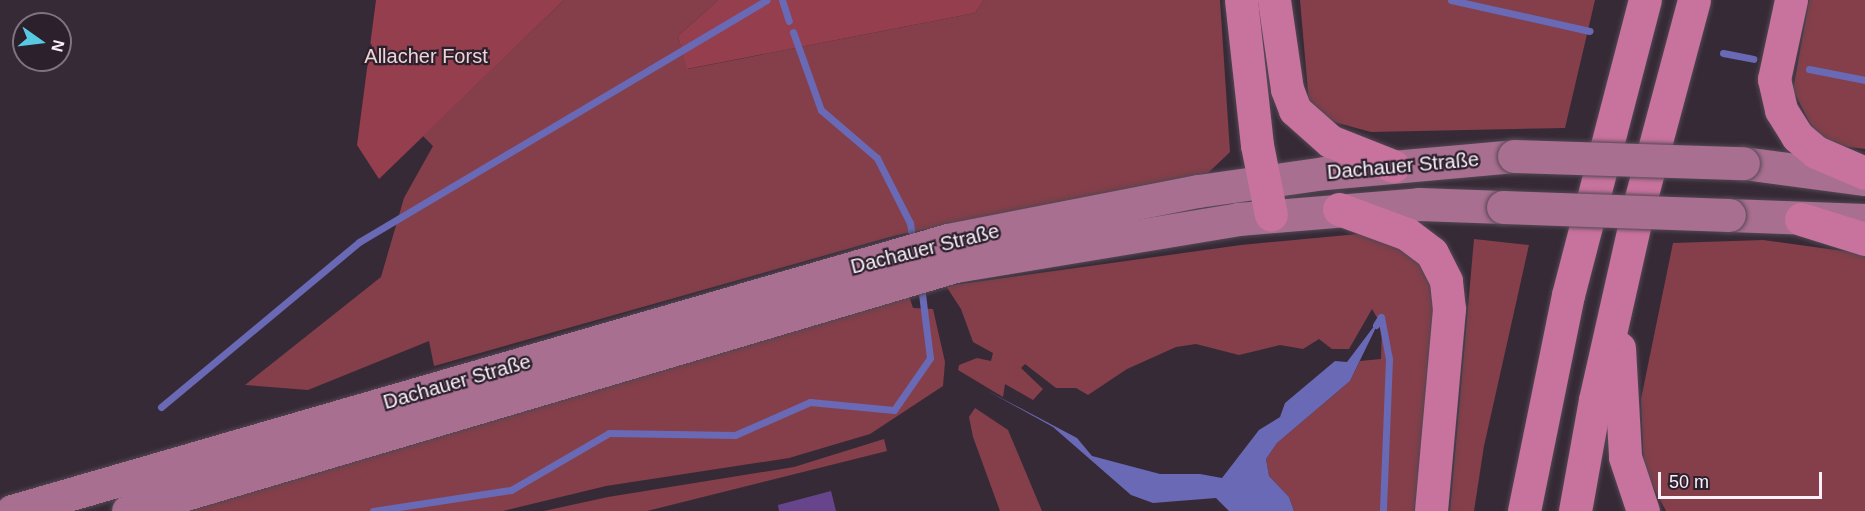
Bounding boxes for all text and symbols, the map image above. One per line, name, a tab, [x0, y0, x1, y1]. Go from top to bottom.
north arrow	[12, 12, 72, 72]
text: N	[48, 38, 68, 54]
park label: Allacher Forst	[364, 44, 488, 68]
street label: Dachauer Straße	[1326, 147, 1480, 185]
street label: Dachauer Straße	[848, 219, 1002, 279]
street label: Dachauer Straße	[380, 349, 534, 415]
scale bar	[1661, 460, 1824, 498]
text: 50 m	[1669, 472, 1709, 492]

